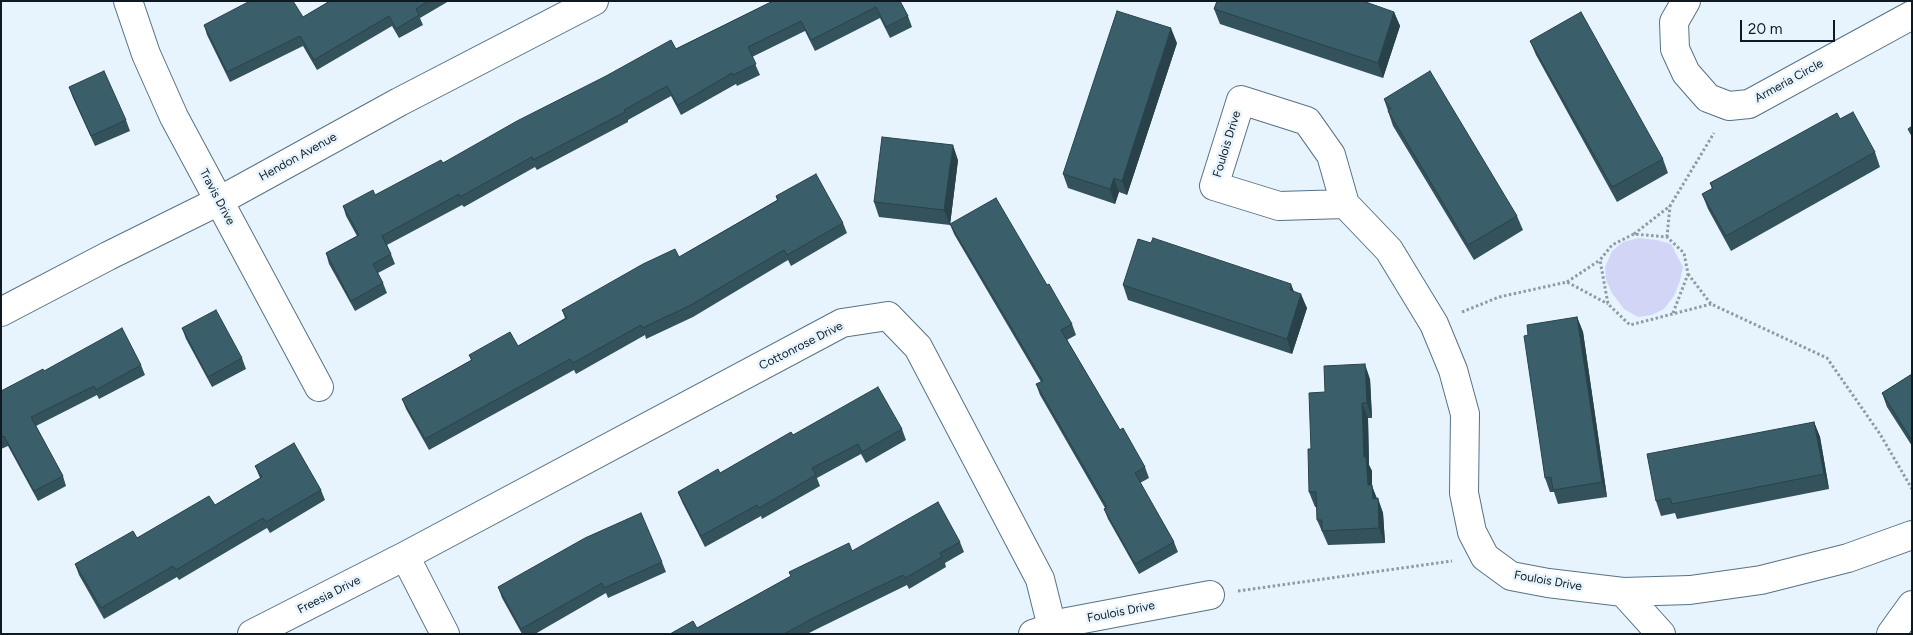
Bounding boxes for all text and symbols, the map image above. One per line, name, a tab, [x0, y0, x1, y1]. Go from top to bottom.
scale bar	[1743, 10, 1838, 42]
text: 20 m	[1748, 20, 1782, 38]
street label: Armeria Circle	[1752, 56, 1826, 106]
street label: Foulois Drive	[1210, 109, 1244, 179]
street label: Hendon Avenue	[257, 130, 339, 184]
street label: Travis Drive	[196, 166, 238, 228]
street label: Cottonrose Drive	[757, 319, 845, 373]
street label: Foulois Drive	[1513, 568, 1583, 594]
street label: Freesia Drive	[295, 573, 363, 617]
street label: Foulois Drive	[1086, 598, 1156, 626]

